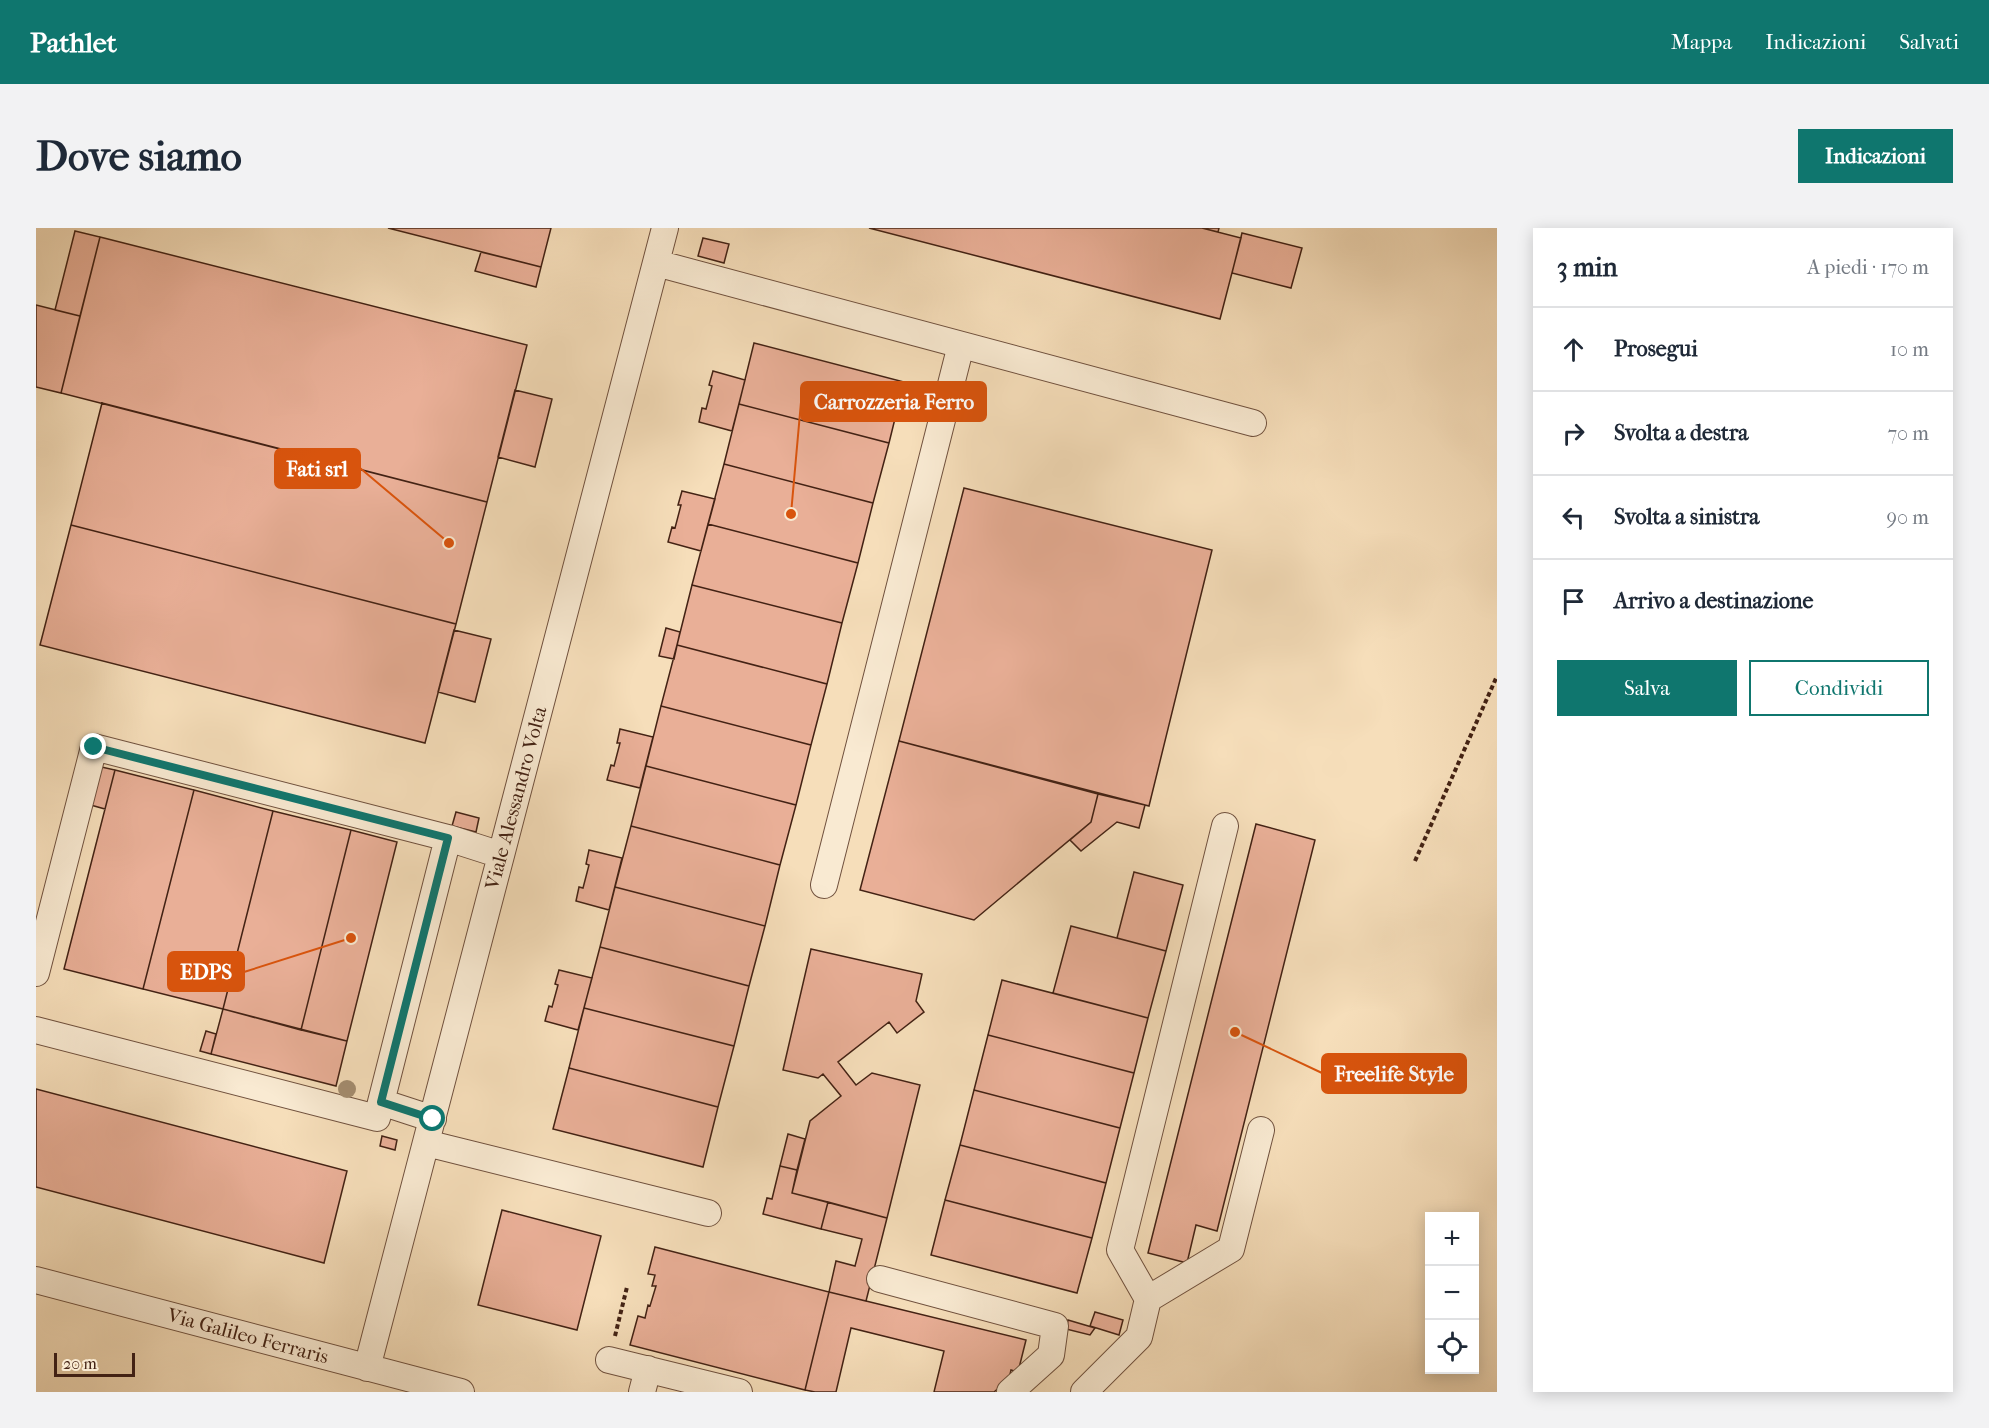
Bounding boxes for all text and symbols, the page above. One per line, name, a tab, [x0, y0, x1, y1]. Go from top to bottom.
text: Pathlet	[30, 26, 117, 59]
text: Mappa	[1671, 30, 1732, 54]
text: Indicazioni	[1765, 30, 1866, 54]
text: Salvati	[1899, 30, 1959, 54]
button: Indicazioni	[1798, 129, 1953, 183]
text: Dove siamo	[36, 132, 242, 181]
text: 3 min	[1557, 252, 1618, 283]
text: A piedi · 170 m	[1807, 256, 1929, 279]
icon: ahead	[1557, 333, 1590, 366]
text: Prosegui	[1614, 336, 1698, 362]
text: 10 m	[1890, 338, 1929, 361]
callout: Carrozzeria Ferro	[801, 382, 986, 421]
text: Carrozzeria Ferro	[814, 390, 975, 414]
icon: right	[1557, 417, 1590, 450]
text: Svolta a destra	[1614, 420, 1748, 446]
text: 70 m	[1887, 422, 1929, 445]
callout: Fati srl	[275, 449, 360, 488]
text: Fati srl	[285, 457, 348, 481]
icon: left	[1557, 501, 1590, 534]
text: Svolta a sinistra	[1614, 504, 1759, 530]
text: 90 m	[1887, 506, 1929, 529]
icon: arrive	[1557, 585, 1590, 618]
text: Arrivo a destinazione	[1614, 588, 1813, 614]
button: Salva	[1557, 660, 1737, 716]
button: Condividi	[1749, 660, 1929, 716]
street label: Viale Alessandro Volta	[480, 703, 552, 893]
route end	[80, 733, 106, 759]
callout: EDPS	[168, 952, 244, 991]
text: EDPS	[180, 960, 232, 984]
callout: Freelife Style	[1322, 1054, 1466, 1093]
text: Freelife Style	[1333, 1062, 1454, 1086]
route start	[419, 1105, 445, 1131]
map controls	[1425, 1212, 1479, 1374]
button: +	[1425, 1212, 1479, 1266]
button: −	[1425, 1266, 1479, 1320]
street label: Via Galileo Ferraris	[164, 1303, 331, 1369]
button: locate	[1425, 1320, 1479, 1374]
scale bar	[54, 1350, 135, 1378]
text: 20 m	[63, 1354, 97, 1373]

